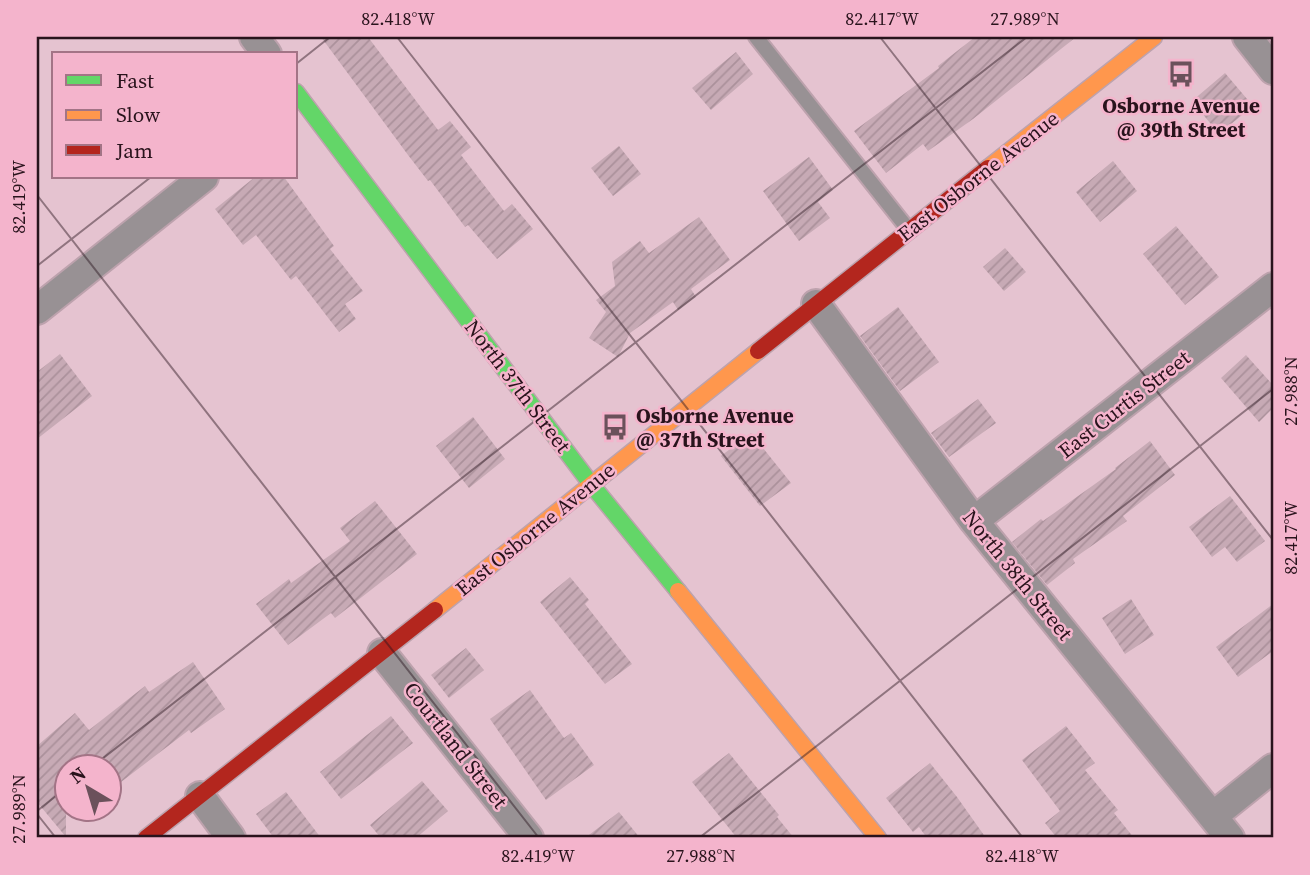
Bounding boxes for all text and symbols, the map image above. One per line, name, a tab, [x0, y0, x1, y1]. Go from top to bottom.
text: 82.418°W	[361, 6, 435, 31]
text: 82.417°W	[845, 6, 919, 31]
text: 27.989°N	[990, 6, 1060, 31]
legend	[52, 52, 298, 178]
bus stop icon: Osborne Avenue @ 39th Street	[1166, 59, 1196, 89]
text: Fast	[116, 66, 154, 95]
place label: Osborne Avenue @ 39th Street	[1102, 91, 1260, 144]
text: Slow	[116, 100, 160, 129]
street label: East Osborne Avenue	[891, 104, 1065, 248]
text: Jam	[115, 136, 153, 165]
text: 82.419°W	[6, 160, 31, 234]
street label: North 37th Street	[458, 313, 578, 459]
street label: East Curtis Street	[1052, 343, 1196, 465]
text: 27.988°N	[1278, 356, 1303, 426]
place label: Osborne Avenue @ 37th Street	[636, 401, 794, 454]
bus stop icon: Osborne Avenue @ 37th Street	[600, 412, 630, 442]
street label: East Osborne Avenue	[449, 456, 621, 602]
text: 82.417°W	[1278, 501, 1303, 575]
street label: North 38th Street	[956, 504, 1080, 646]
street label: Courtland Street	[397, 676, 515, 814]
north arrow	[52, 752, 122, 822]
text: N	[64, 760, 91, 789]
text: 27.989°N	[6, 774, 31, 844]
text: 82.419°W	[501, 843, 575, 868]
text: 27.988°N	[666, 843, 736, 868]
text: 82.418°W	[985, 843, 1059, 868]

